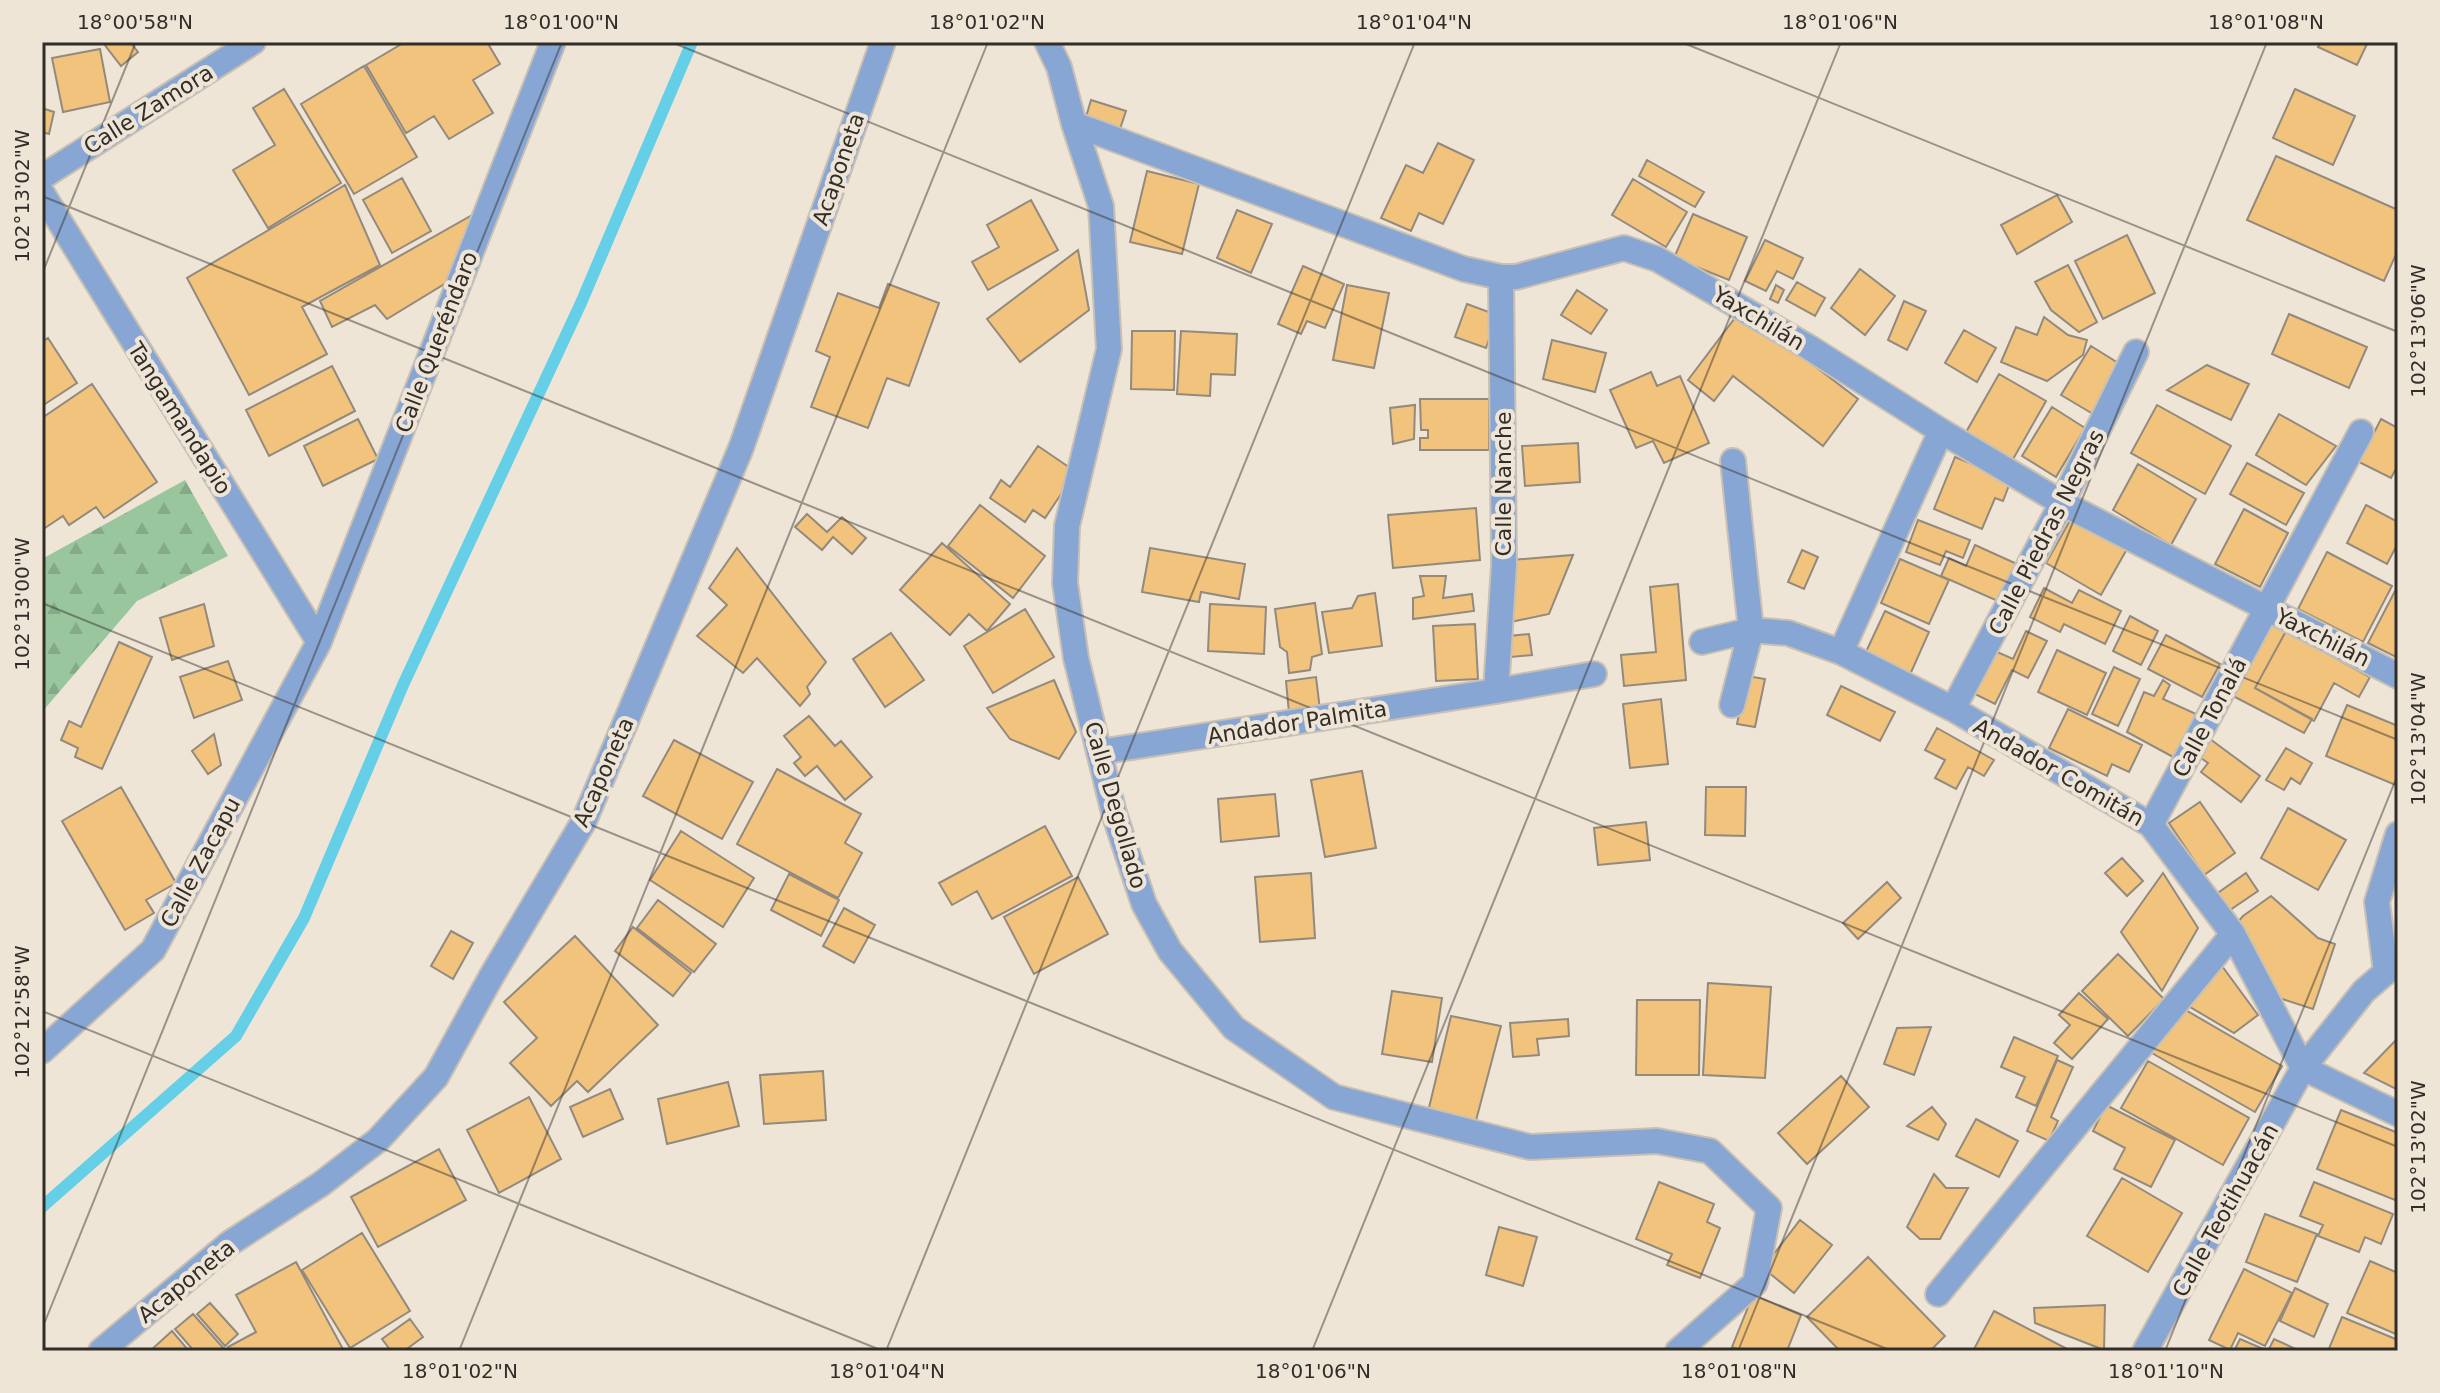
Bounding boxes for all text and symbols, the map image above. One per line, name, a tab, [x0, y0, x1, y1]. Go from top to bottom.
text: 18°00'58"N	[77, 10, 193, 34]
text: 18°01'00"N	[503, 10, 619, 34]
text: 18°01'02"N	[929, 10, 1045, 34]
text: 18°01'04"N	[1356, 10, 1472, 34]
text: 18°01'06"N	[1782, 10, 1898, 34]
text: 18°01'08"N	[2208, 10, 2324, 34]
street label: Calle Zamora	[79, 60, 217, 159]
street label: Acaponeta	[808, 110, 869, 229]
text: 102°13'02"W	[10, 129, 34, 263]
street label: Calle Queréndaro	[390, 248, 483, 436]
text: 102°13'06"W	[2406, 264, 2430, 398]
street label: Yaxchilán	[1708, 281, 1809, 355]
street label: Tangamandapio	[122, 337, 236, 499]
street label: Calle Nanche	[1491, 411, 1516, 557]
street label: Calle Piedras Negras	[1984, 425, 2109, 639]
text: 102°13'00"W	[10, 537, 34, 671]
street label: Yaxchilán	[2271, 603, 2374, 672]
street label: Calle Tonalá	[2167, 653, 2251, 781]
text: 102°13'04"W	[2406, 672, 2430, 806]
street label: Andador Palmita	[1206, 696, 1389, 749]
street label: Acaponeta	[568, 714, 639, 831]
street label: Andador Comitán	[1969, 714, 2148, 831]
street label: Calle Degollado	[1080, 719, 1151, 892]
street label: Calle Zacapu	[156, 793, 245, 932]
text: 102°12'58"W	[10, 945, 34, 1079]
text: 102°13'02"W	[2406, 1080, 2430, 1214]
street label: Calle Teotihuacán	[2167, 1119, 2283, 1301]
street label: Acaponeta	[133, 1235, 240, 1328]
text: 18°01'02"N	[402, 1359, 518, 1383]
text: 18°01'04"N	[829, 1359, 945, 1383]
text: 18°01'06"N	[1255, 1359, 1371, 1383]
text: 18°01'08"N	[1681, 1359, 1797, 1383]
text: 18°01'10"N	[2108, 1359, 2224, 1383]

